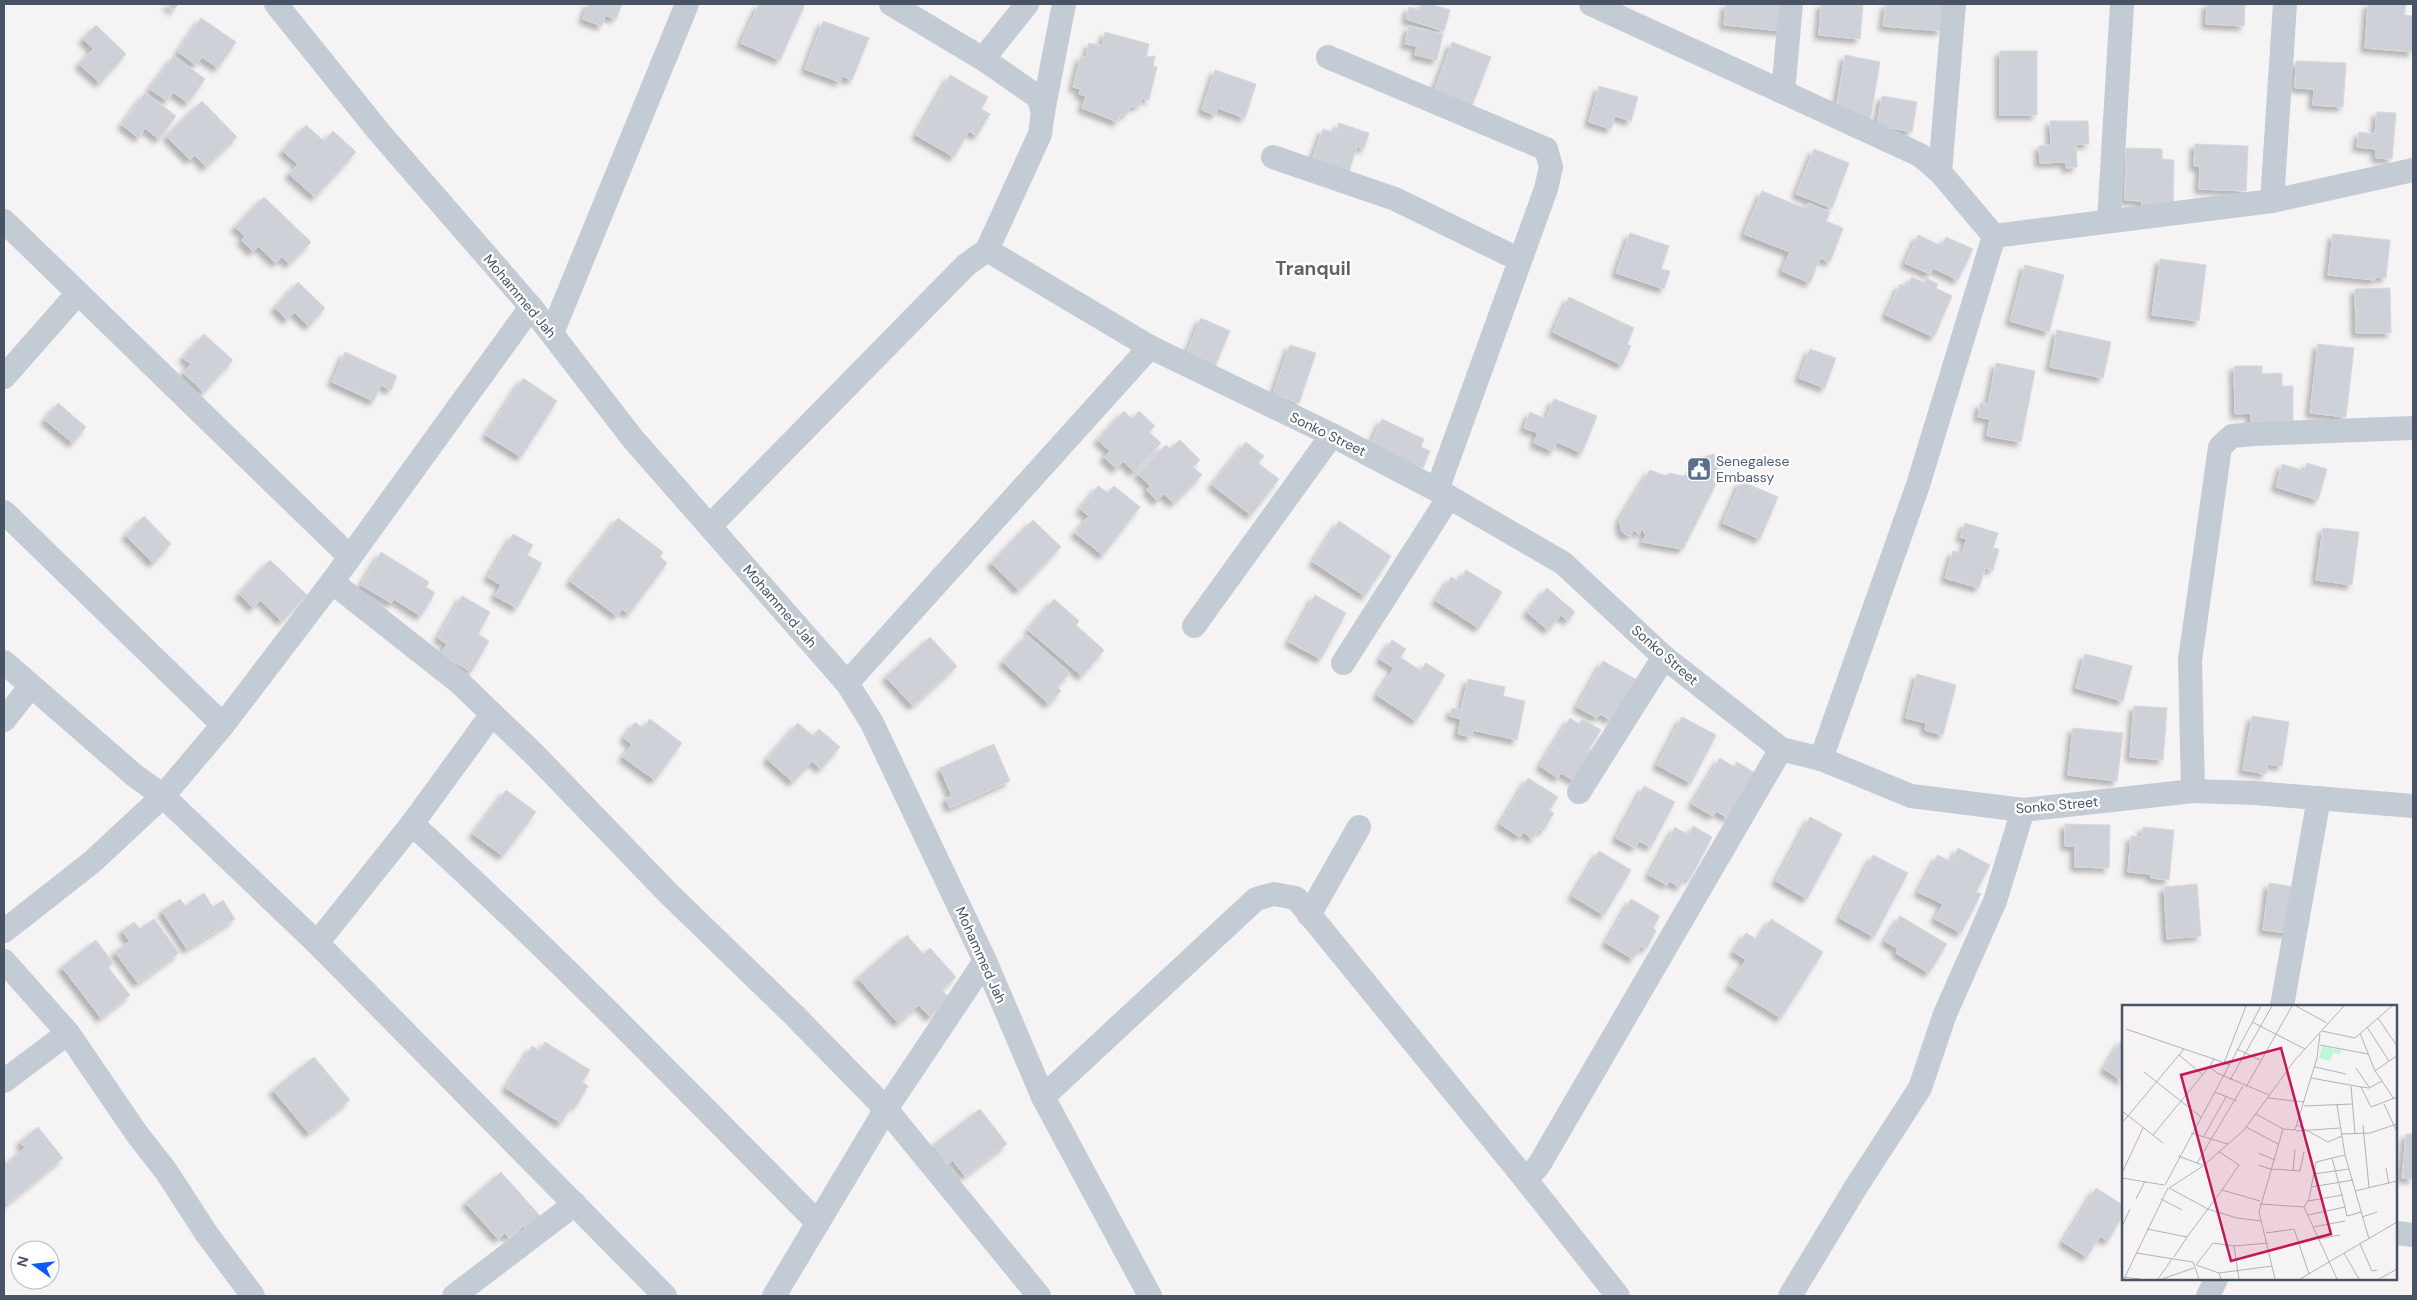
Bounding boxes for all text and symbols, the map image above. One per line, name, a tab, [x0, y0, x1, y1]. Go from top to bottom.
street label: Mohammed Jah	[480, 250, 560, 342]
district label: Tranquil	[1275, 256, 1351, 281]
street label: Sonko Street	[1287, 408, 1369, 460]
place label: Senegalese Embassy	[1716, 452, 1790, 486]
public building icon: Senegalese Embassy	[1686, 456, 1712, 482]
street label: Mohammed Jah	[739, 561, 821, 651]
street label: Sonko Street	[1628, 621, 1702, 689]
street label: Sonko Street	[2015, 792, 2099, 818]
street label: Mohammed Jah	[952, 904, 1010, 1006]
inset map	[2122, 1005, 2397, 1280]
north arrow	[10, 1240, 60, 1290]
text: N	[12, 1254, 32, 1269]

